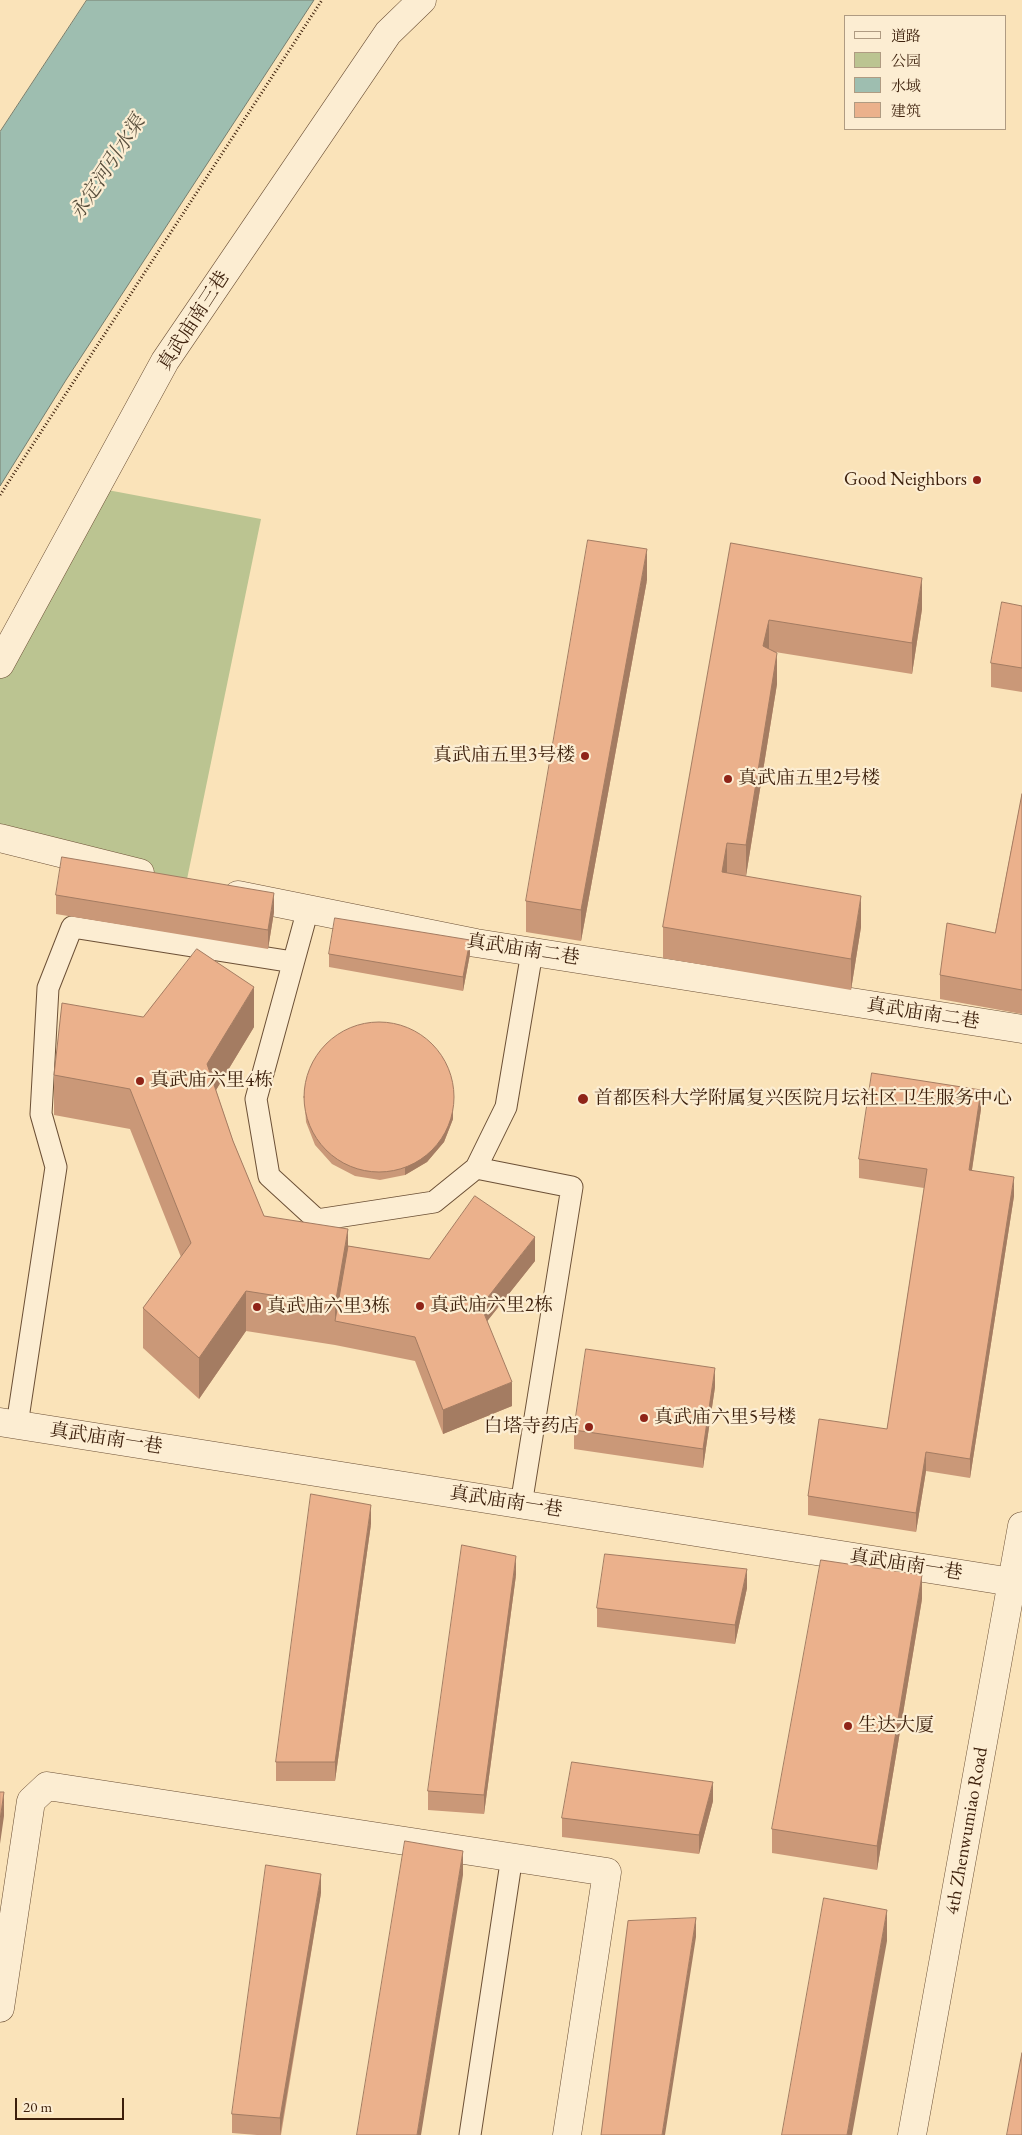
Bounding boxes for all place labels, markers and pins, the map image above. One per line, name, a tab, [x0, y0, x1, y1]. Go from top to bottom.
place label: Good Neighbors	[844, 469, 967, 491]
marker: Good Neighbors	[971, 474, 983, 486]
place label: 真武庙五里3号楼	[433, 745, 575, 767]
marker: 真武庙五里3号楼	[579, 750, 591, 762]
place label: 真武庙五里2号楼	[738, 768, 880, 790]
marker: 真武庙五里2号楼	[722, 773, 734, 785]
place label: 真武庙六里4栋	[150, 1070, 273, 1092]
marker: 真武庙六里4栋	[134, 1075, 146, 1087]
place label: 首都医科大学附属复兴医院月坛社区卫生服务中心	[594, 1088, 1012, 1110]
marker: 首都医科大学附属复兴医院月坛社区卫生服务中心	[576, 1092, 590, 1106]
place label: 真武庙六里2栋	[430, 1295, 553, 1317]
place label: 真武庙六里3栋	[267, 1296, 390, 1318]
marker: 真武庙六里2栋	[414, 1300, 426, 1312]
marker: 真武庙六里3栋	[251, 1301, 263, 1313]
place label: 真武庙六里5号楼	[654, 1407, 796, 1429]
marker: 真武庙六里5号楼	[638, 1412, 650, 1424]
place label: 白塔寺药店	[484, 1416, 579, 1438]
marker: 白塔寺药店	[583, 1421, 595, 1433]
place label: 生达大厦	[858, 1715, 934, 1737]
marker: 生达大厦	[842, 1720, 854, 1732]

